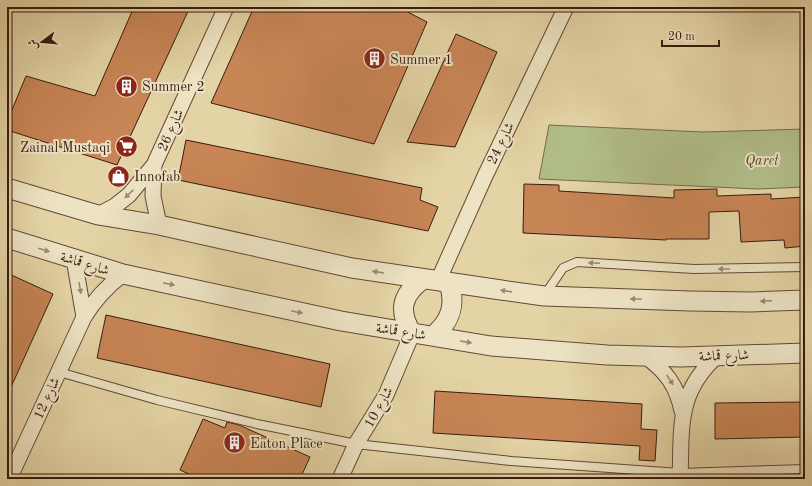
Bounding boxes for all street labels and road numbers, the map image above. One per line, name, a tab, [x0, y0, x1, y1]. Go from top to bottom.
street label: شارع 26	[155, 107, 190, 155]
street label: شارع 24	[485, 120, 521, 168]
street label: شارع قماشة	[58, 249, 111, 282]
street label: شارع قماشة	[374, 320, 427, 347]
street label: شارع قماشة	[699, 347, 750, 368]
street label: شارع 12	[31, 375, 66, 423]
street label: شارع 10	[362, 385, 399, 432]

